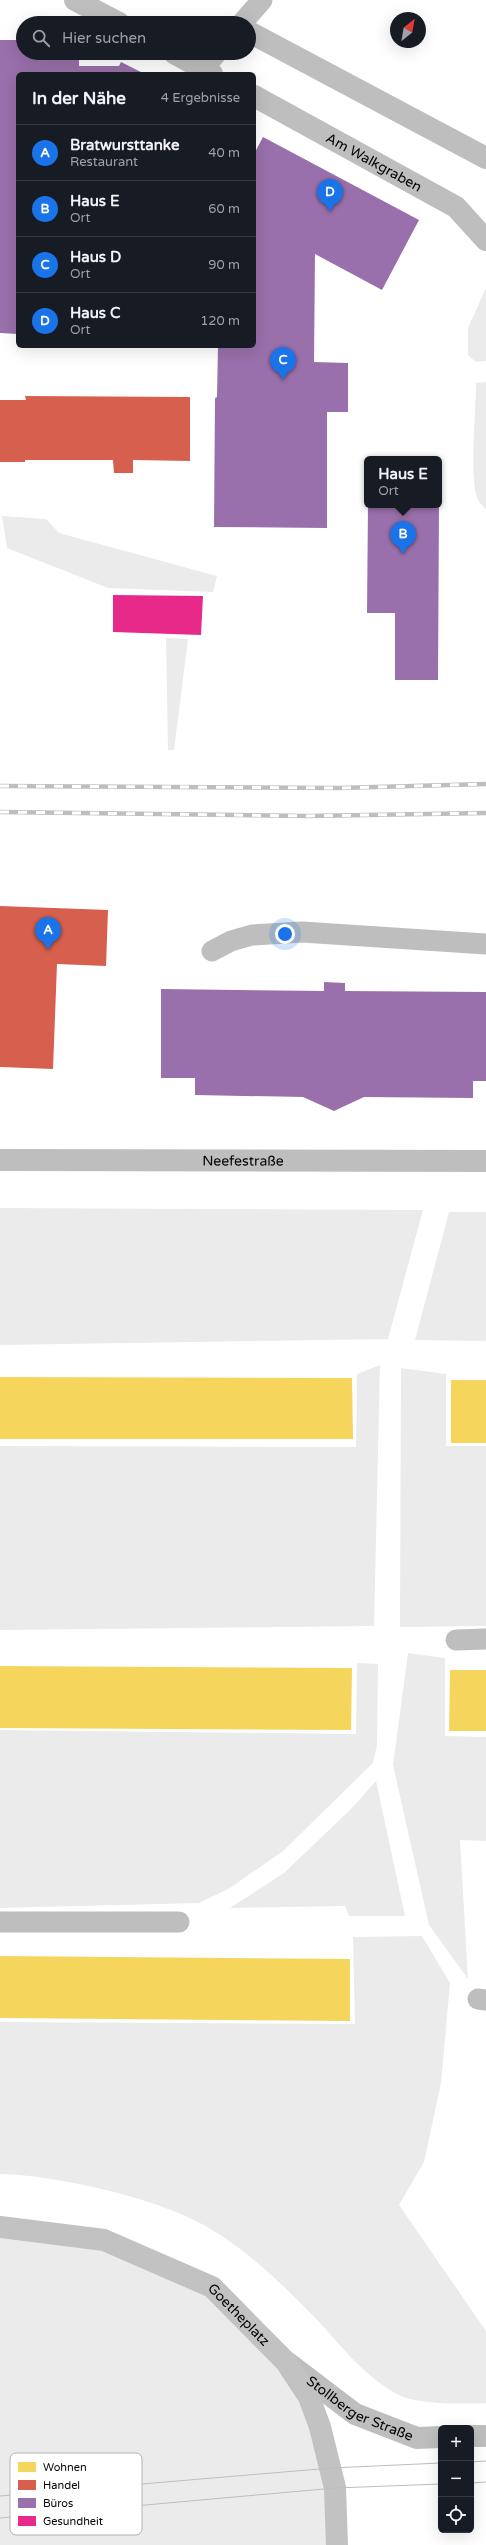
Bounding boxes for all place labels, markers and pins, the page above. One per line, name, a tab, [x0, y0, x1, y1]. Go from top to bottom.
pin: D	[317, 179, 343, 212]
pin: C	[270, 347, 296, 380]
pin: B	[390, 521, 416, 554]
pin: A	[35, 917, 61, 950]

